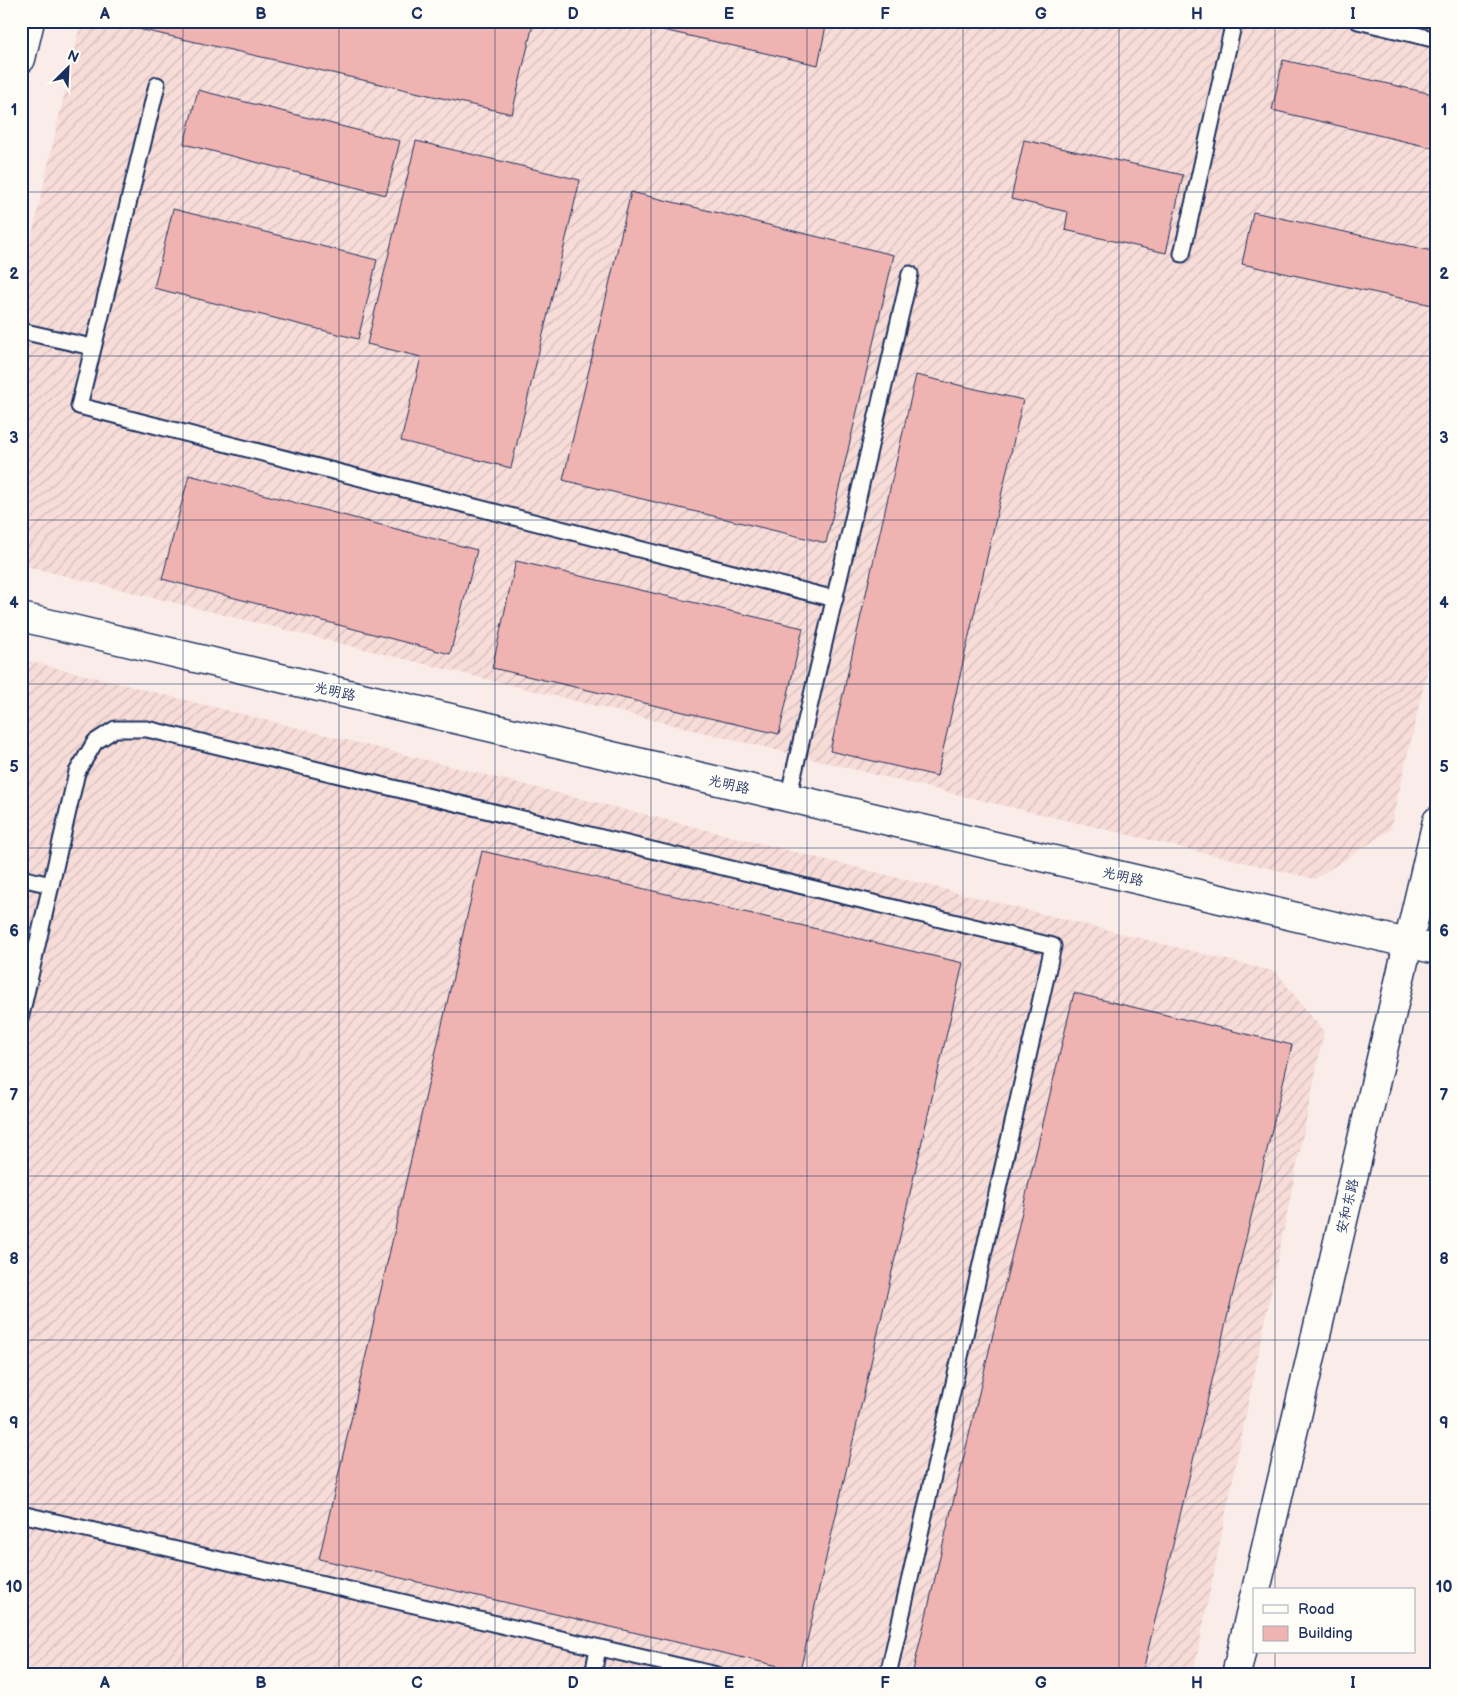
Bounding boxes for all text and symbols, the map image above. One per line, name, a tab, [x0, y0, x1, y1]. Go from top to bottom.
text: A	[99, 5, 110, 24]
text: B	[255, 5, 267, 24]
text: C	[411, 5, 423, 24]
text: D	[567, 5, 579, 24]
text: E	[724, 5, 734, 24]
text: F	[880, 5, 890, 24]
text: G	[1035, 5, 1047, 24]
text: H	[1191, 5, 1203, 24]
text: I	[1350, 5, 1356, 24]
north arrow	[42, 42, 92, 92]
text: N	[65, 47, 81, 66]
text: 1	[11, 101, 17, 120]
text: 1	[1441, 101, 1447, 120]
text: 2	[9, 265, 19, 284]
text: 2	[1439, 265, 1449, 284]
text: 3	[9, 429, 19, 448]
text: 3	[1439, 429, 1449, 448]
text: 4	[9, 594, 19, 613]
text: 4	[1439, 594, 1449, 613]
street label: 光明路	[313, 678, 357, 704]
text: 5	[9, 758, 19, 777]
text: 5	[1439, 758, 1449, 777]
street label: 光明路	[707, 771, 751, 797]
street label: 光明路	[1101, 863, 1145, 889]
text: 6	[9, 922, 19, 941]
text: 6	[1439, 922, 1449, 941]
text: 7	[10, 1086, 19, 1105]
text: 7	[1440, 1086, 1449, 1105]
street label: 安和东路	[1333, 1177, 1362, 1235]
text: 8	[9, 1250, 19, 1269]
text: 8	[1439, 1250, 1449, 1269]
text: 9	[9, 1414, 19, 1433]
text: 9	[1439, 1414, 1449, 1433]
text: 10	[6, 1578, 22, 1597]
text: 10	[1436, 1578, 1452, 1597]
legend	[1253, 1588, 1416, 1654]
text: Road	[1298, 1600, 1334, 1619]
text: Building	[1298, 1624, 1353, 1643]
text: A	[99, 1674, 110, 1693]
text: B	[255, 1674, 267, 1693]
text: C	[411, 1674, 423, 1693]
text: D	[567, 1674, 579, 1693]
text: E	[724, 1674, 734, 1693]
text: F	[880, 1674, 890, 1693]
text: G	[1035, 1674, 1047, 1693]
text: H	[1191, 1674, 1203, 1693]
text: I	[1350, 1674, 1356, 1693]

